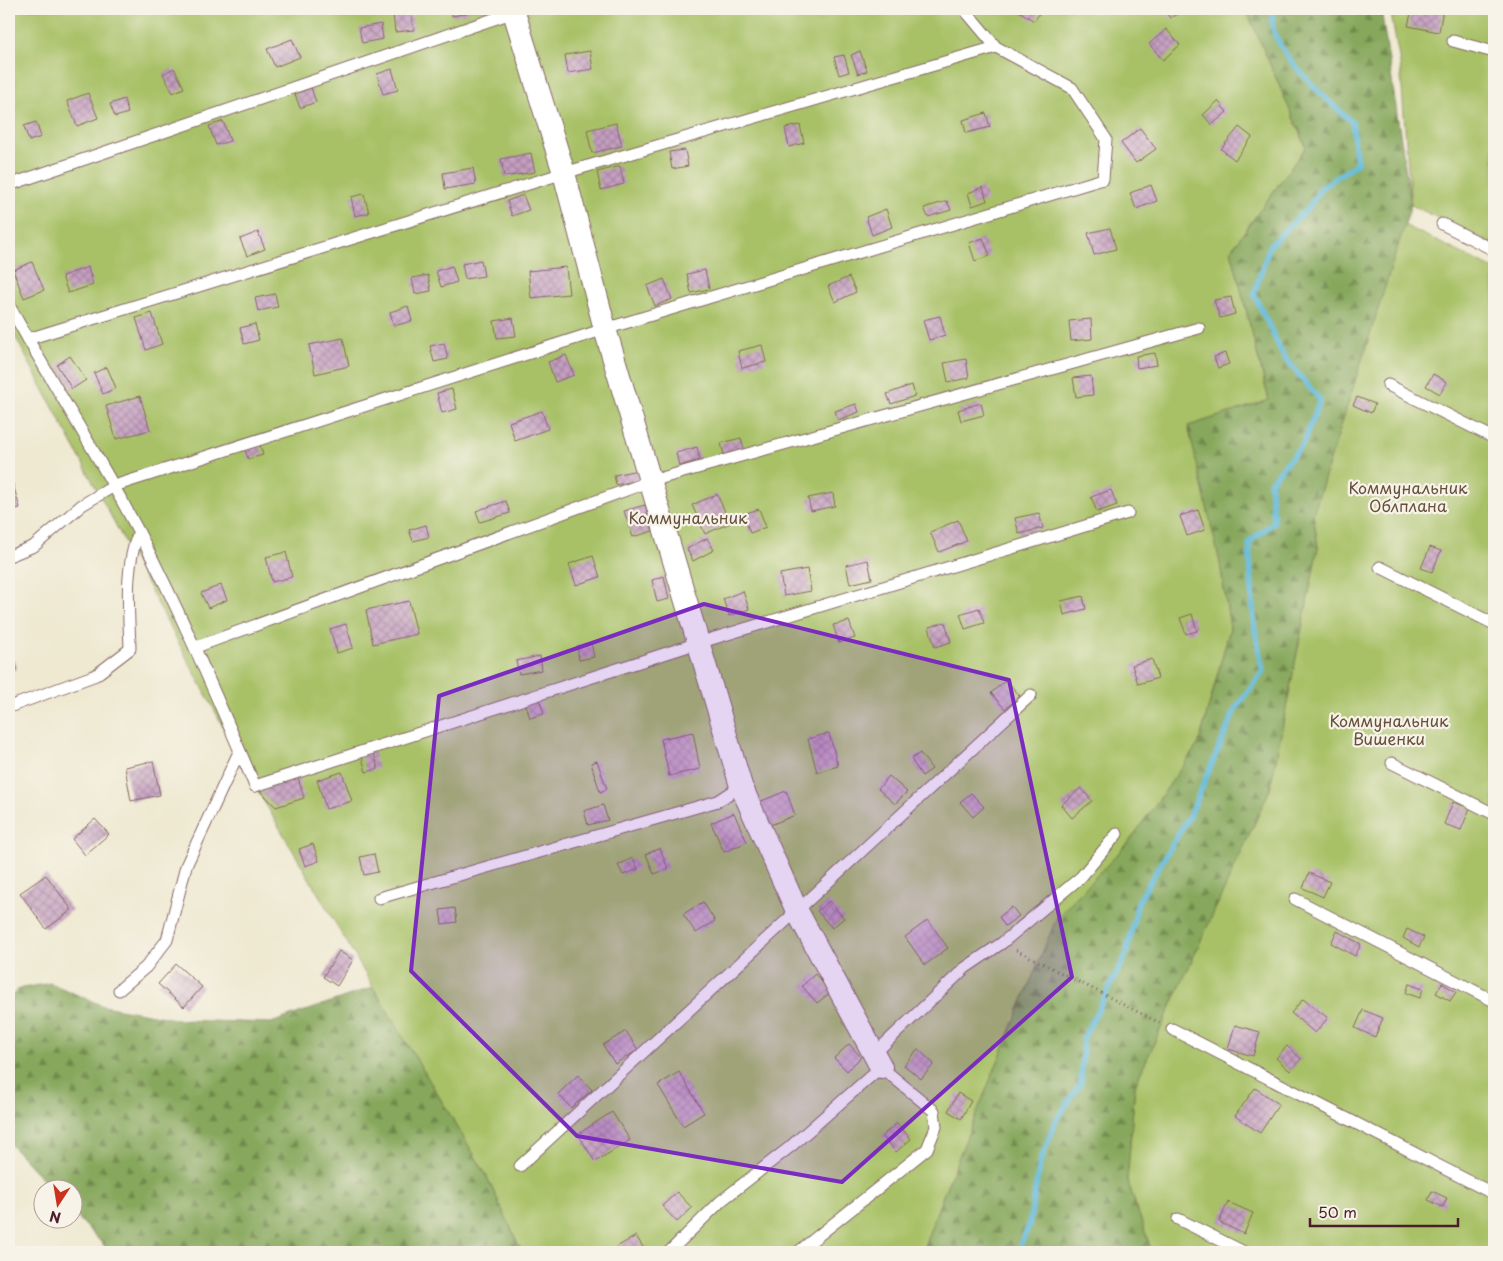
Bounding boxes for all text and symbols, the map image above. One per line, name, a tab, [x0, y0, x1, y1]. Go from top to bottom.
park label: Коммунальник Облплана	[1348, 475, 1468, 517]
park label: Коммунальник	[628, 505, 748, 529]
park label: Коммунальник Вишенки	[1329, 708, 1449, 750]
north arrow	[32, 1178, 82, 1228]
scale bar	[1310, 1196, 1458, 1228]
text: 50 m	[1318, 1200, 1357, 1223]
text: N	[48, 1206, 63, 1229]

